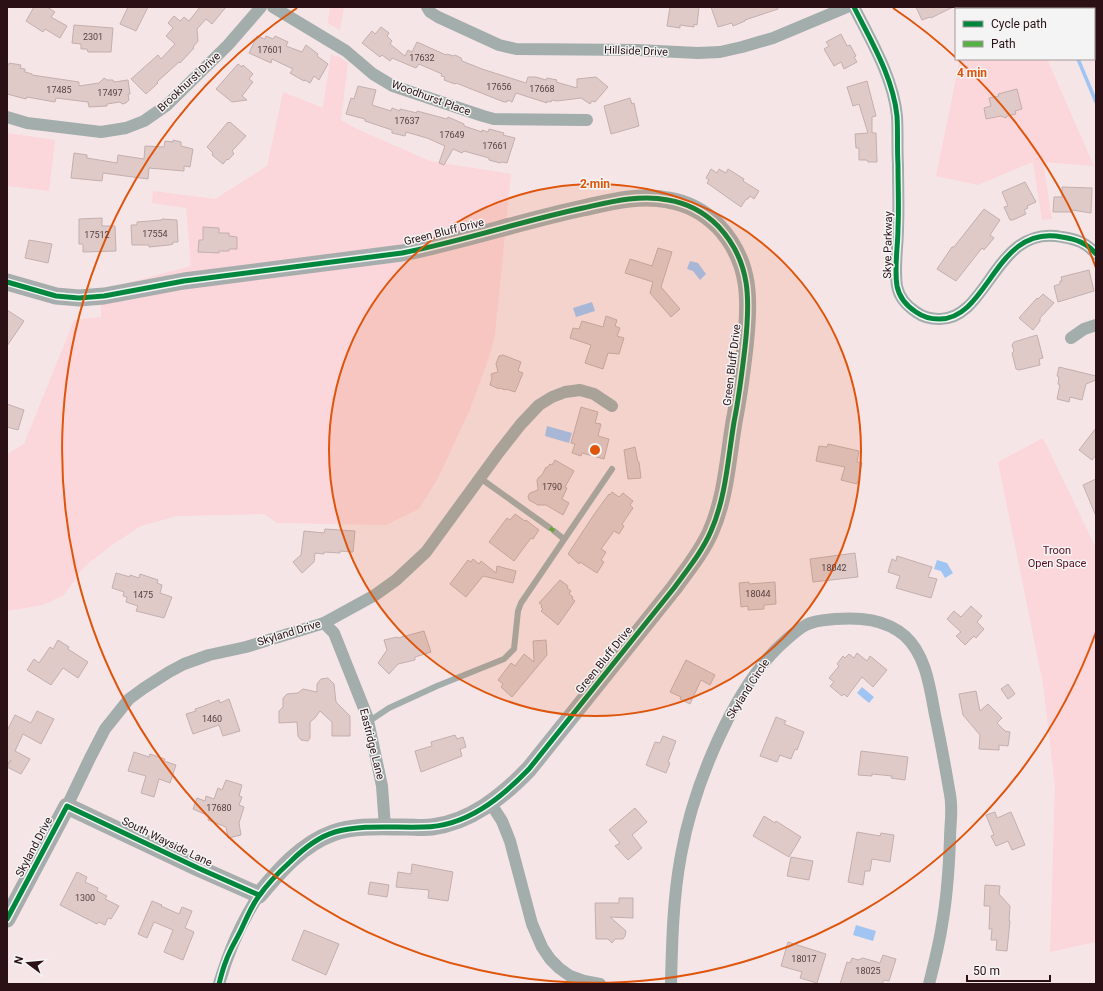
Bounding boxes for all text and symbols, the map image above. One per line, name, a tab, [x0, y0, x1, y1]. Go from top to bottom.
legend	[955, 8, 1095, 60]
text: Cycle path	[991, 17, 1047, 31]
house number: 2301	[83, 32, 103, 42]
text: Path	[991, 37, 1016, 51]
street label: Hillside Drive	[604, 43, 668, 59]
house number: 17601	[257, 45, 283, 55]
street label: Brookhurst Drive	[155, 49, 223, 114]
house number: 17632	[409, 53, 435, 63]
text: 4 min	[957, 66, 987, 80]
street label: Woodhurst Place	[390, 78, 473, 118]
house number: 17656	[486, 82, 512, 92]
house number: 17668	[529, 84, 555, 94]
house number: 17485	[46, 85, 72, 95]
house number: 17497	[97, 88, 123, 98]
house number: 17637	[394, 116, 420, 126]
house number: 17649	[439, 130, 465, 140]
house number: 17661	[482, 141, 508, 151]
text: 2 min	[580, 177, 610, 191]
street label: Skye Parkway	[881, 210, 895, 279]
street label: Green Bluff Drive	[403, 216, 486, 248]
house number: 17554	[142, 229, 168, 239]
house number: 17512	[84, 230, 110, 240]
street label: Green Bluff Drive	[721, 323, 743, 407]
centre of rings	[588, 443, 602, 457]
house number: 1790	[542, 482, 562, 492]
park label: Troon Open Space	[1028, 544, 1086, 570]
house number: 18042	[821, 563, 847, 573]
house number: 18044	[745, 589, 771, 599]
house number: 1475	[133, 590, 153, 600]
street label: Skyland Drive	[256, 617, 322, 649]
street label: Green Bluff Drive	[573, 624, 635, 696]
street label: Skyland Circle	[724, 657, 772, 721]
street label: Eastridge Lane	[357, 707, 387, 781]
house number: 1460	[202, 714, 222, 724]
house number: 17680	[206, 803, 232, 813]
street label: South Wayside Lane	[120, 814, 214, 870]
street label: Skyland Drive	[13, 815, 55, 879]
house number: 1300	[75, 893, 95, 903]
north arrow	[8, 943, 48, 983]
house number: 18017	[791, 954, 817, 964]
text: N	[12, 955, 26, 966]
scale bar	[967, 957, 1050, 983]
text: 50 m	[973, 964, 1000, 978]
house number: 18025	[855, 966, 881, 976]

